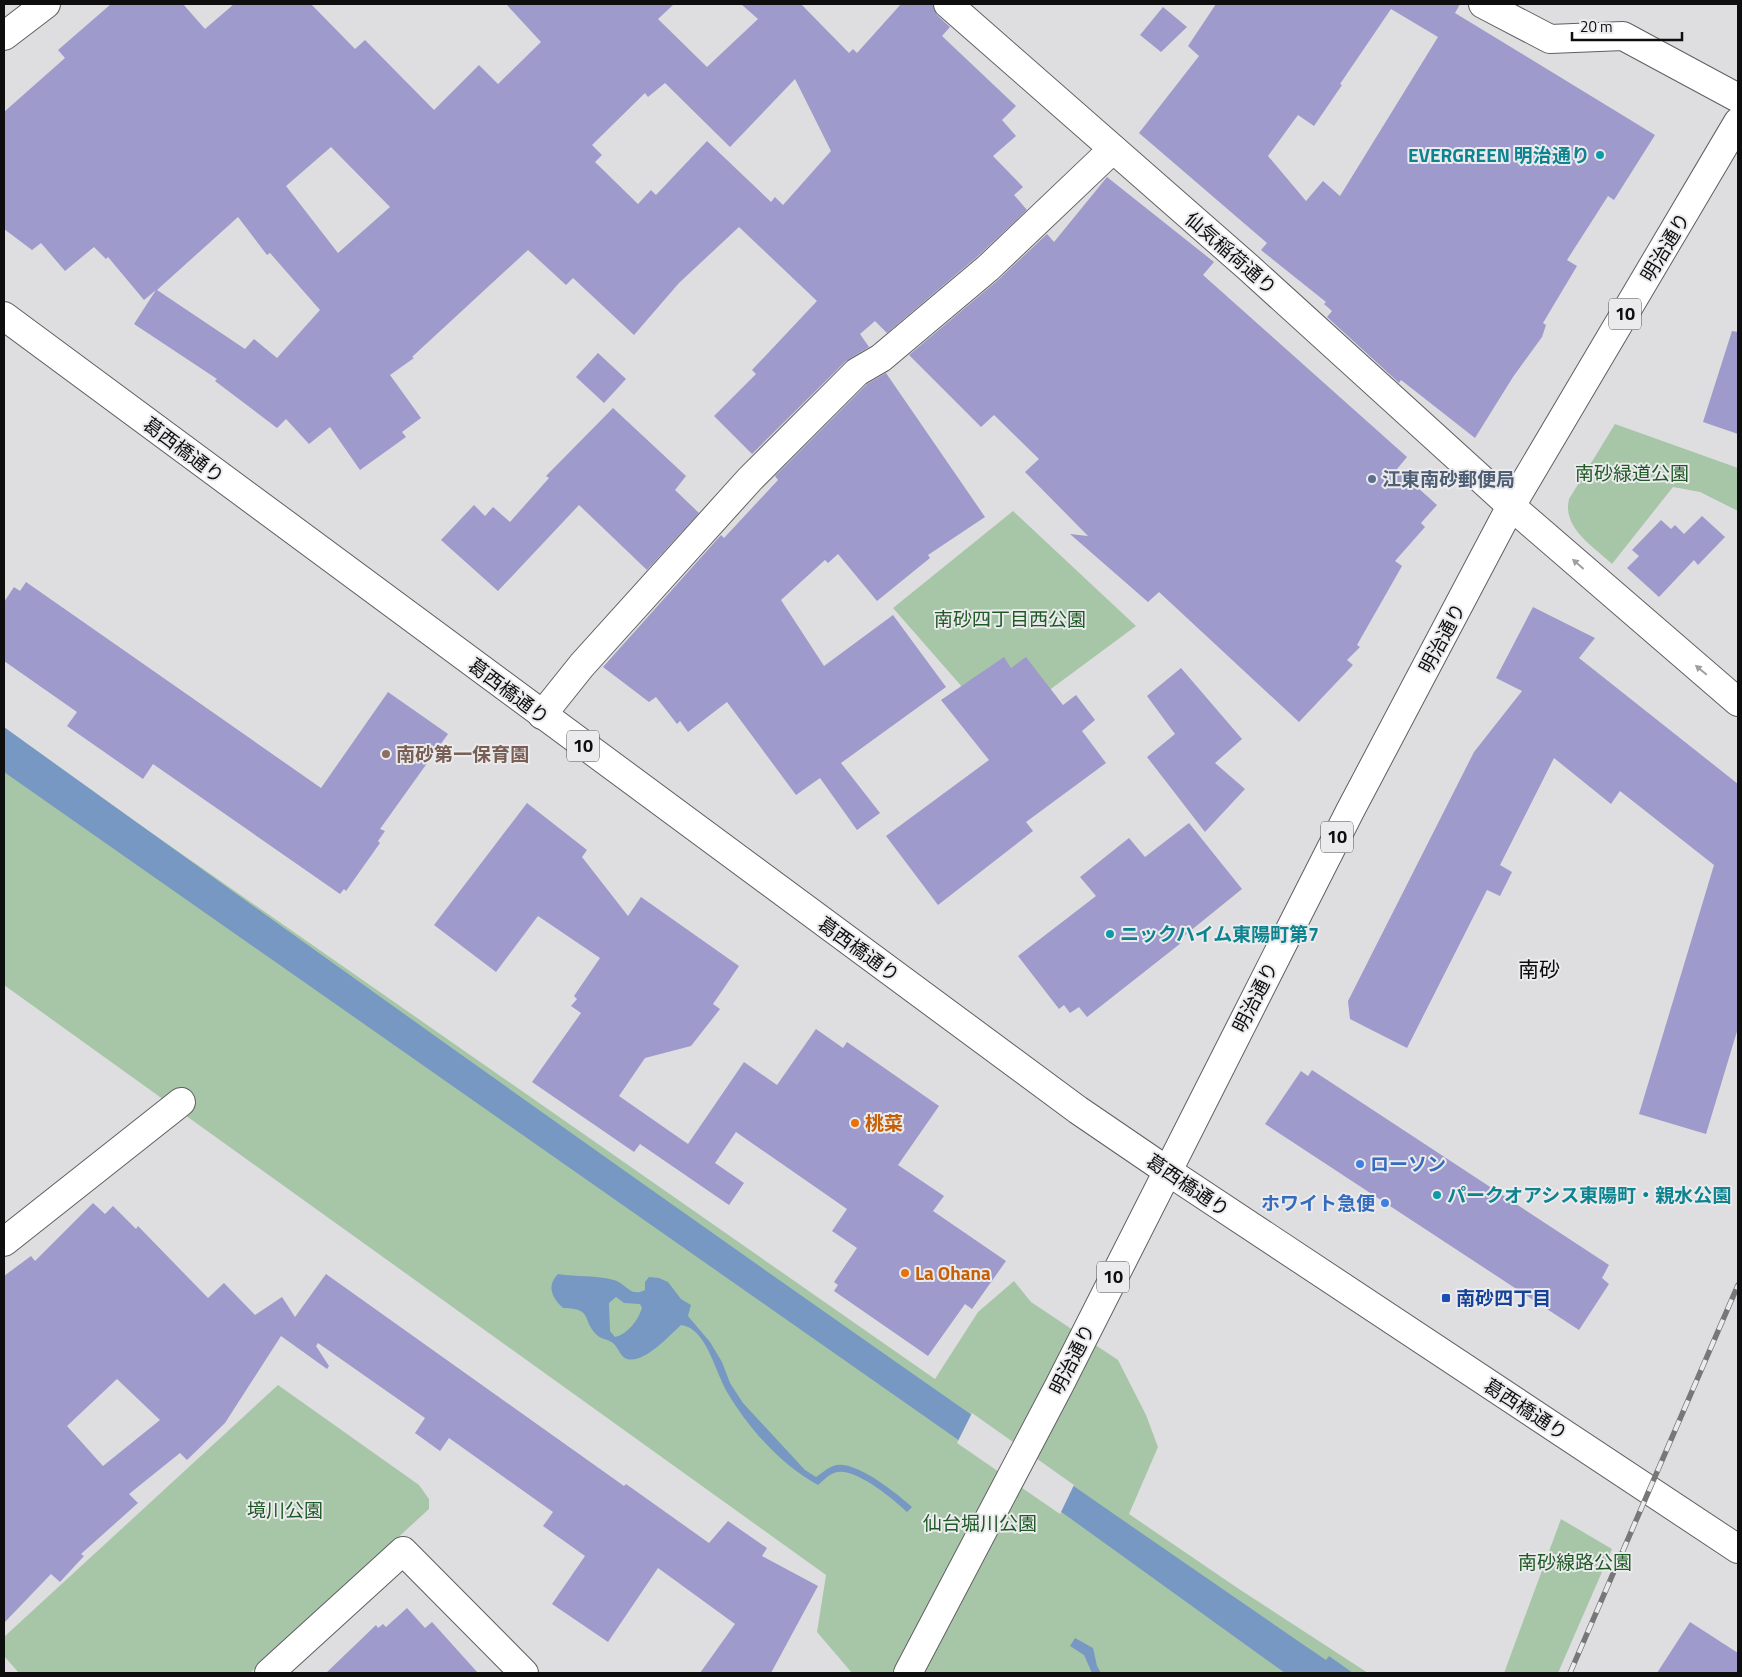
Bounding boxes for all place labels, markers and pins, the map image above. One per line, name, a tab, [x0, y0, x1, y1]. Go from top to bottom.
place label: EVERGREEN 明治通り	[1408, 140, 1590, 169]
marker: EVERGREEN 明治通り	[1594, 149, 1606, 161]
place label: 江東南砂郵便局	[1382, 464, 1515, 493]
marker: 江東南砂郵便局	[1366, 473, 1378, 485]
place label: 南砂第一保育園	[396, 739, 529, 768]
marker: 南砂第一保育園	[380, 748, 392, 760]
place label: ニックハイム東陽町第7	[1120, 919, 1319, 948]
marker: ニックハイム東陽町第7	[1104, 928, 1116, 940]
place label: 桃菜	[865, 1108, 903, 1137]
marker: 桃菜	[849, 1117, 861, 1129]
place label: ローソン	[1370, 1149, 1446, 1178]
marker: ローソン	[1354, 1158, 1366, 1170]
place label: パークオアシス東陽町・親水公園	[1447, 1180, 1731, 1209]
place label: ホワイト急便	[1261, 1188, 1375, 1217]
marker: パークオアシス東陽町・親水公園	[1431, 1189, 1443, 1201]
marker: ホワイト急便	[1379, 1197, 1391, 1209]
place label: La Ohana	[915, 1258, 991, 1287]
marker: La Ohana	[899, 1267, 911, 1279]
place label: 南砂四丁目	[1456, 1283, 1551, 1312]
marker: 南砂四丁目	[1440, 1292, 1452, 1304]

